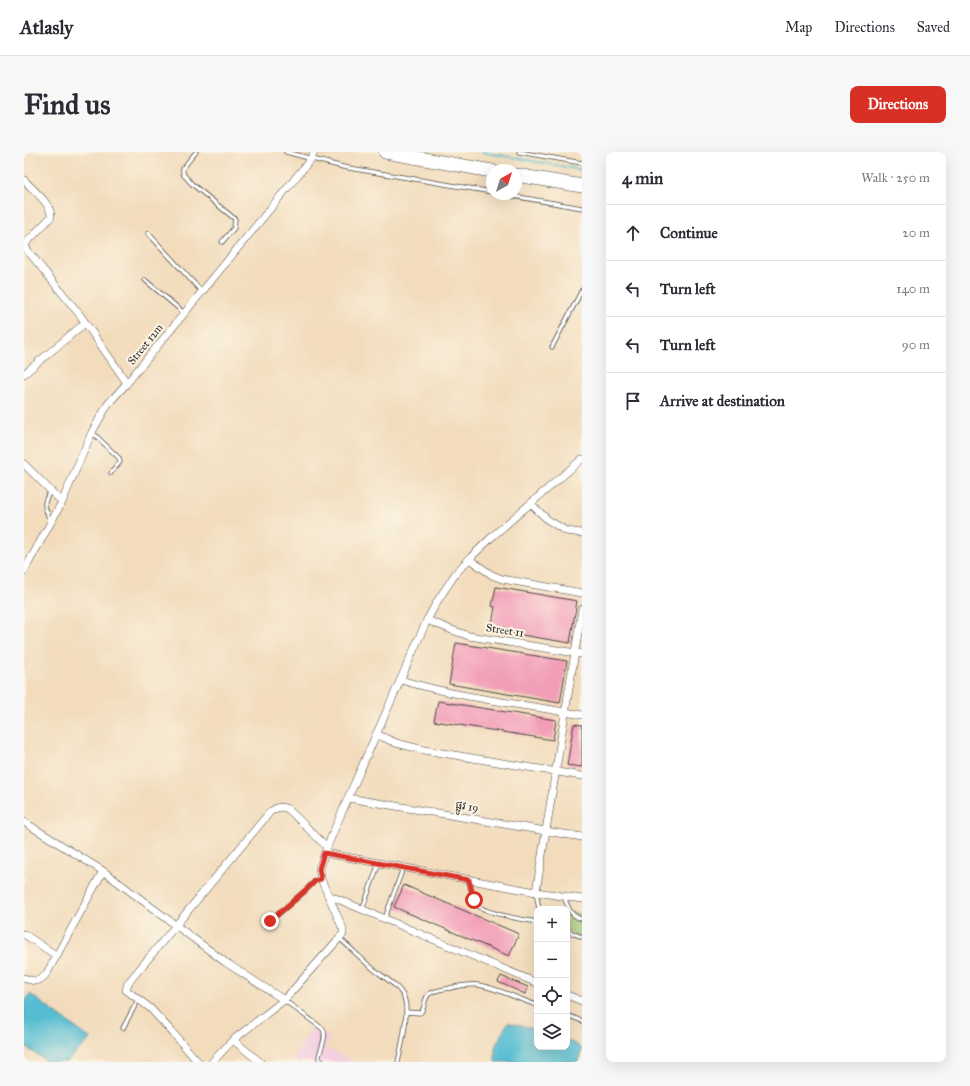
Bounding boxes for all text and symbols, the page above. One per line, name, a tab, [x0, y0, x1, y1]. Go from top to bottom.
text: Atlasly	[20, 16, 73, 39]
text: Map	[785, 19, 812, 36]
text: Directions	[834, 19, 895, 36]
text: Saved	[917, 19, 950, 36]
button: Directions	[850, 86, 946, 123]
text: Find us	[24, 87, 110, 122]
north arrow	[486, 164, 522, 200]
text: 4 min	[622, 168, 663, 189]
text: Walk · 250 m	[861, 170, 930, 186]
icon: ahead	[622, 222, 644, 244]
text: Continue	[660, 224, 718, 242]
text: 20 m	[902, 225, 930, 241]
icon: left	[622, 278, 644, 300]
text: Turn left	[660, 280, 716, 298]
text: 140 m	[896, 281, 930, 297]
street label: Street 12m	[125, 321, 166, 367]
icon: left	[622, 334, 644, 356]
text: Turn left	[660, 336, 716, 354]
text: 90 m	[902, 337, 930, 353]
icon: arrive	[622, 390, 644, 412]
text: Arrive at destination	[660, 392, 785, 410]
street label: Street 11	[485, 621, 525, 640]
street label: ផ្លូវ 19	[454, 798, 479, 818]
route start	[465, 891, 483, 909]
map controls	[534, 906, 570, 1050]
button: +	[534, 906, 570, 942]
route end	[261, 912, 279, 930]
button: −	[534, 942, 570, 978]
button: locate	[534, 978, 570, 1014]
button: layers	[534, 1014, 570, 1050]

